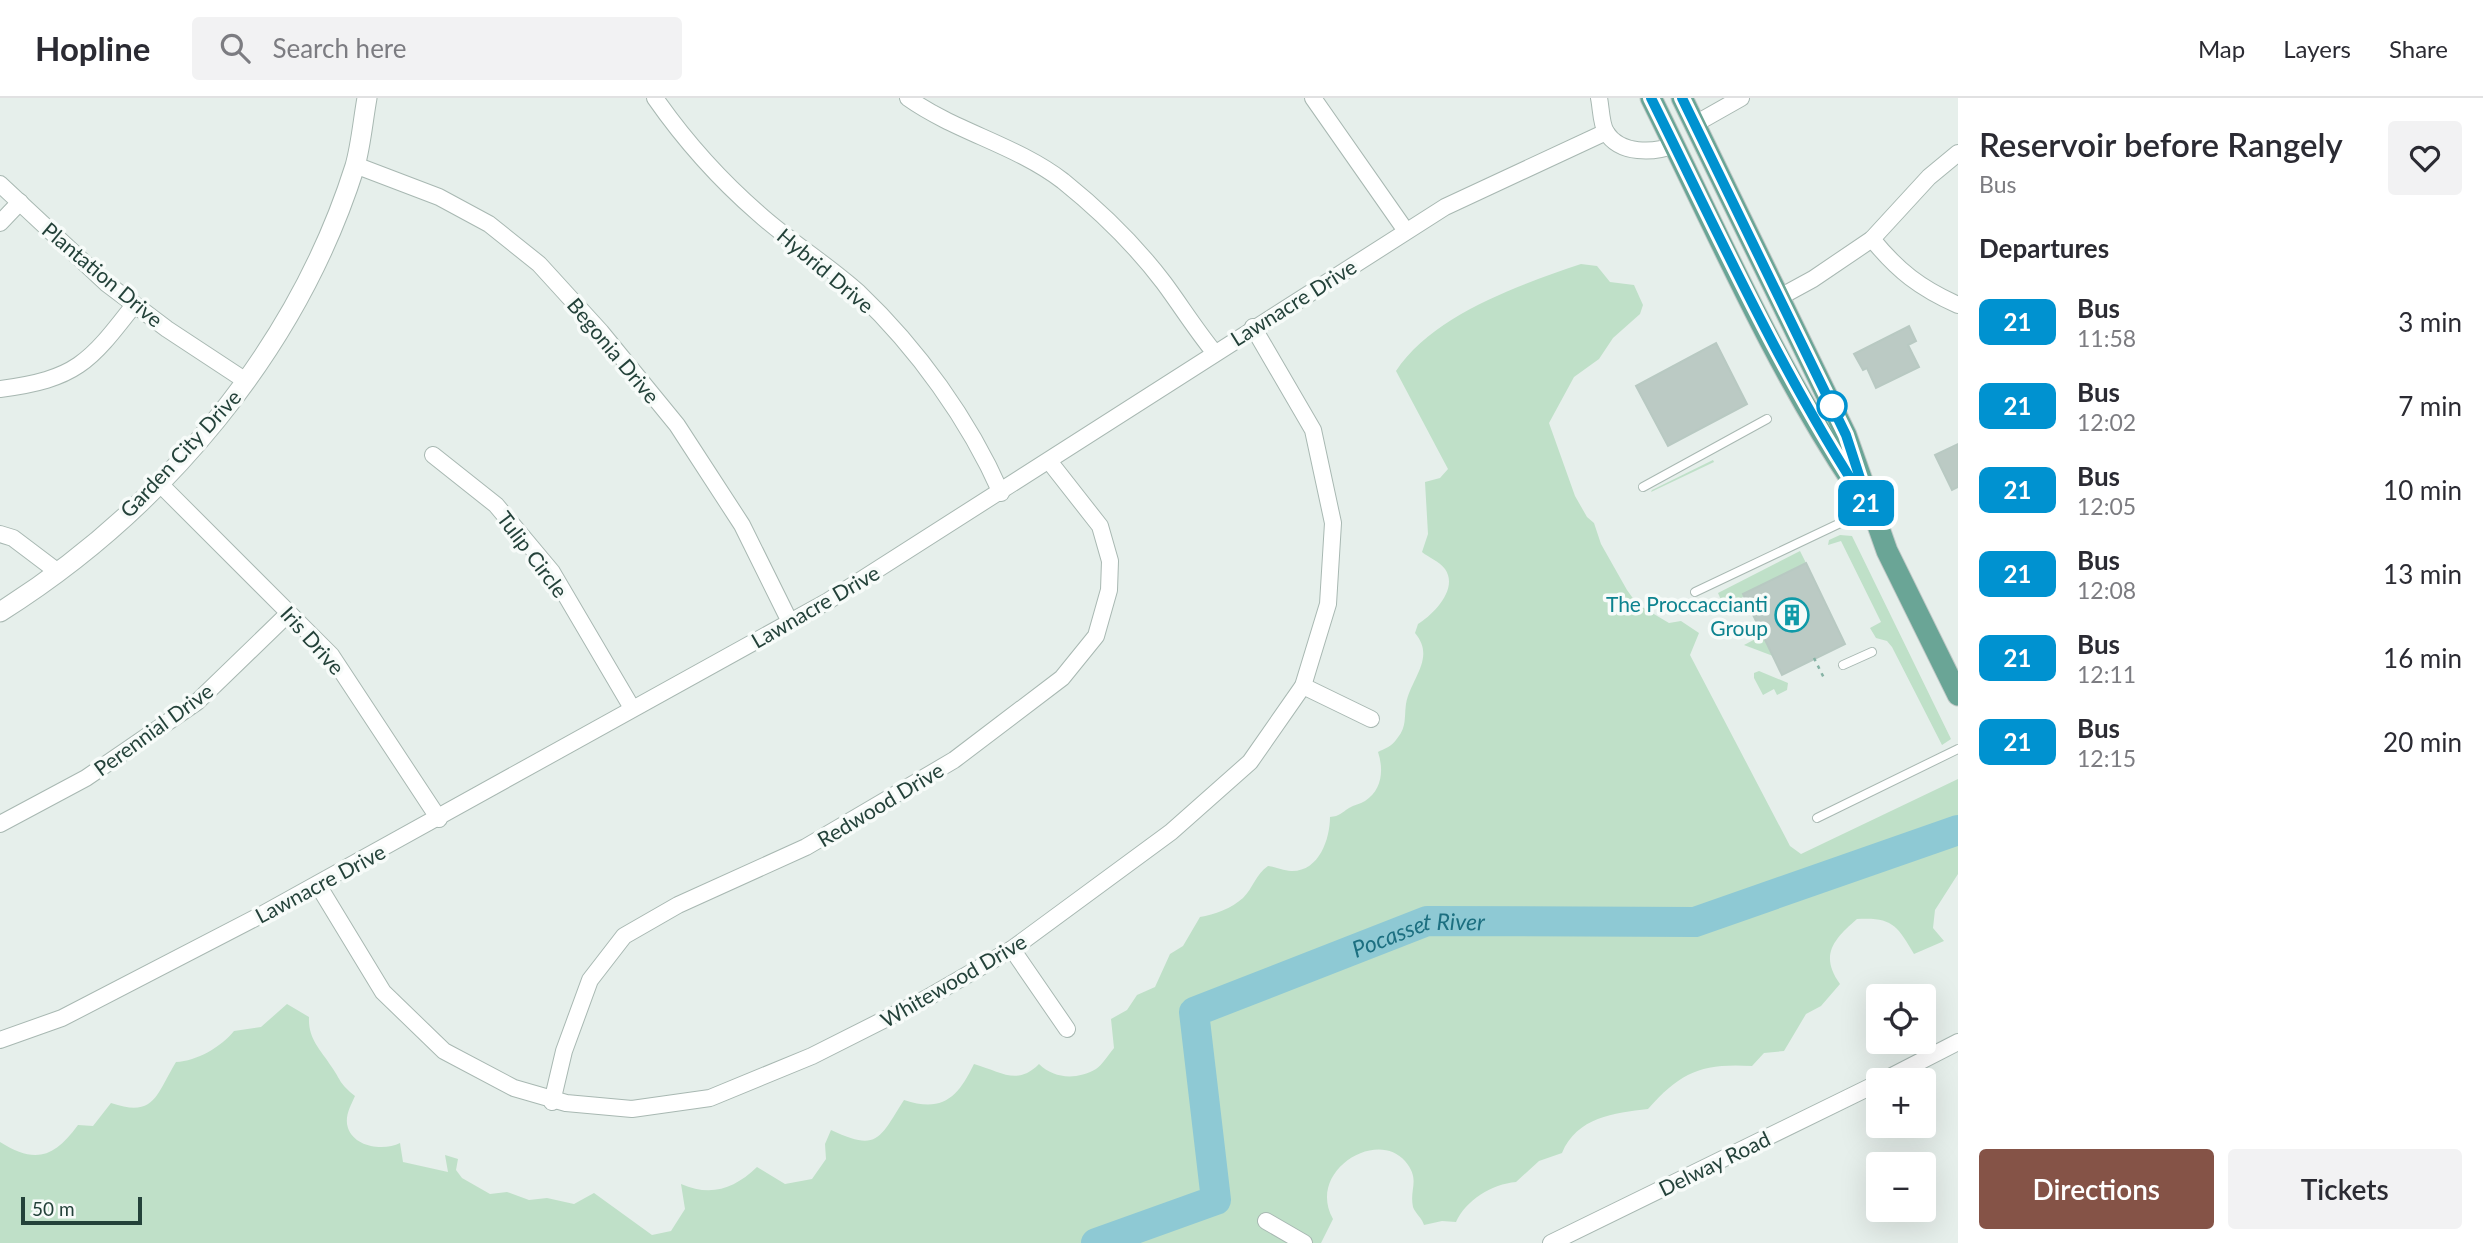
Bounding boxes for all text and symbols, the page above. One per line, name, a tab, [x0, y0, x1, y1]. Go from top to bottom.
search box	[192, 17, 682, 80]
text: Hopline	[35, 28, 150, 68]
icon: search	[216, 29, 254, 67]
text: Search here	[272, 32, 407, 64]
text: Map	[2198, 34, 2245, 63]
text: Layers	[2283, 34, 2351, 63]
text: Share	[2389, 34, 2448, 63]
button: heart	[2388, 121, 2462, 195]
text: Reservoir before Rangely	[1979, 124, 2343, 164]
text: Bus	[1979, 170, 2016, 198]
street label: Plantation Drive	[38, 216, 168, 332]
street label: Hybrid Drive	[773, 222, 879, 318]
text: Departures	[1979, 232, 2109, 264]
street label: Lawnacre Drive	[1225, 253, 1361, 351]
street label: Begonia Drive	[563, 292, 665, 408]
text: Bus	[2077, 292, 2120, 324]
text: 3 min	[2398, 306, 2462, 338]
text: 21	[2004, 307, 2031, 336]
text: 11:58	[2077, 324, 2136, 352]
text: Bus	[2077, 376, 2120, 408]
street label: Garden City Drive	[115, 384, 245, 522]
text: 7 min	[2398, 390, 2462, 422]
unlabelled marker	[1817, 391, 1847, 421]
text: 21	[2004, 391, 2031, 420]
text: 12:02	[2077, 408, 2136, 436]
text: Bus	[2077, 460, 2120, 492]
text: 10 min	[2383, 474, 2462, 506]
text: 21	[2004, 475, 2031, 504]
line badge: 21	[1834, 480, 1898, 526]
text: 21	[1852, 488, 1880, 517]
text: 12:05	[2077, 492, 2136, 520]
street label: Tulip Circle	[492, 506, 574, 602]
text: Bus	[2077, 544, 2120, 576]
text: 13 min	[2383, 558, 2462, 590]
street label: Lawnacre Drive	[747, 559, 883, 653]
text: 21	[2004, 559, 2031, 588]
text: 12:08	[2077, 576, 2136, 604]
place label: The Proccaccianti Group	[1606, 591, 1768, 640]
building icon: The Proccaccianti Group	[1773, 596, 1811, 634]
street label: Iris Drive	[276, 601, 350, 679]
text: Bus	[2077, 628, 2120, 660]
text: 16 min	[2383, 642, 2462, 674]
text: 21	[2004, 643, 2031, 672]
text: 12:11	[2077, 660, 2136, 688]
street label: Perennial Drive	[89, 678, 217, 780]
text: Bus	[2077, 712, 2120, 744]
text: 20 min	[2383, 726, 2462, 758]
text: 21	[2004, 727, 2031, 756]
text: 12:15	[2077, 744, 2136, 772]
street label: Redwood Drive	[812, 757, 948, 851]
street label: Lawnacre Drive	[251, 838, 389, 928]
water label: Pocasset River	[1348, 907, 1486, 963]
street label: Whitewood Drive	[876, 928, 1030, 1032]
map controls	[1866, 984, 1936, 1222]
button: locate	[1866, 984, 1936, 1054]
button: +	[1866, 1068, 1936, 1138]
street label: Delway Road	[1654, 1125, 1774, 1201]
button: Directions	[1979, 1149, 2214, 1229]
button: Tickets	[2228, 1149, 2462, 1229]
button: −	[1866, 1152, 1936, 1222]
scale bar	[21, 1194, 142, 1226]
text: 50 m	[32, 1197, 75, 1220]

